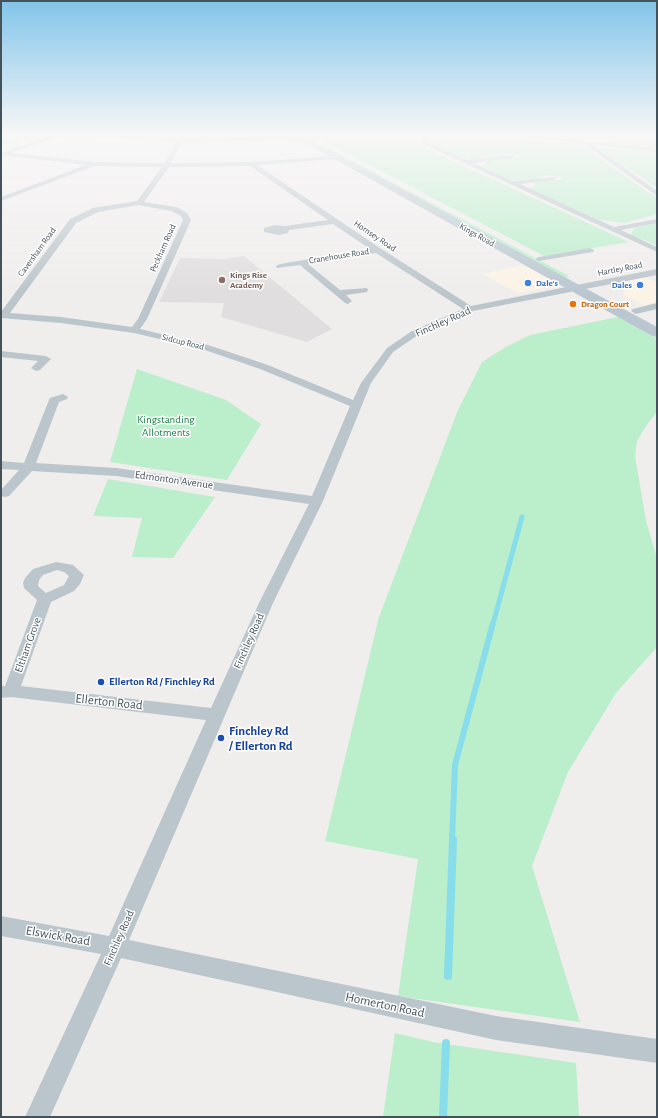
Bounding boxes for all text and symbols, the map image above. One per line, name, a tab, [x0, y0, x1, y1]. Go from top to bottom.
street label: Hornsey Road	[352, 218, 398, 254]
street label: Kings Road	[457, 221, 497, 249]
street label: Peckham Road	[148, 222, 178, 274]
street label: Caversham Road	[16, 225, 58, 279]
street label: Cranehouse Road	[308, 246, 370, 266]
street label: Hartley Road	[597, 259, 643, 279]
place label: Kings Rise Academy	[230, 270, 267, 291]
marker: Kings Rise Academy	[217, 275, 227, 285]
marker: Dale's	[523, 278, 533, 288]
place label: Dale's	[536, 278, 558, 288]
place label: Dales	[612, 280, 632, 290]
marker: Dales	[635, 280, 645, 290]
marker: Dragon Court	[568, 299, 578, 309]
place label: Dragon Court	[581, 299, 629, 309]
street label: Finchley Road	[413, 304, 473, 340]
street label: Sidcup Road	[161, 332, 205, 352]
park label: Kingstanding Allotments	[137, 413, 195, 439]
street label: Edmonton Avenue	[134, 468, 214, 492]
street label: Finchley Road	[231, 611, 267, 671]
street label: Eltham Grove	[12, 616, 44, 674]
place label: Ellerton Rd / Finchley Rd	[109, 675, 215, 689]
marker: Ellerton Rd / Finchley Rd	[96, 677, 106, 687]
street label: Ellerton Road	[74, 691, 144, 713]
place label: Finchley Rd / Ellerton Rd	[229, 723, 293, 754]
marker: Finchley Rd / Ellerton Rd	[216, 733, 226, 743]
street label: Finchley Road	[101, 908, 137, 968]
street label: Elswick Road	[25, 923, 91, 949]
street label: Homerton Road	[344, 989, 426, 1021]

